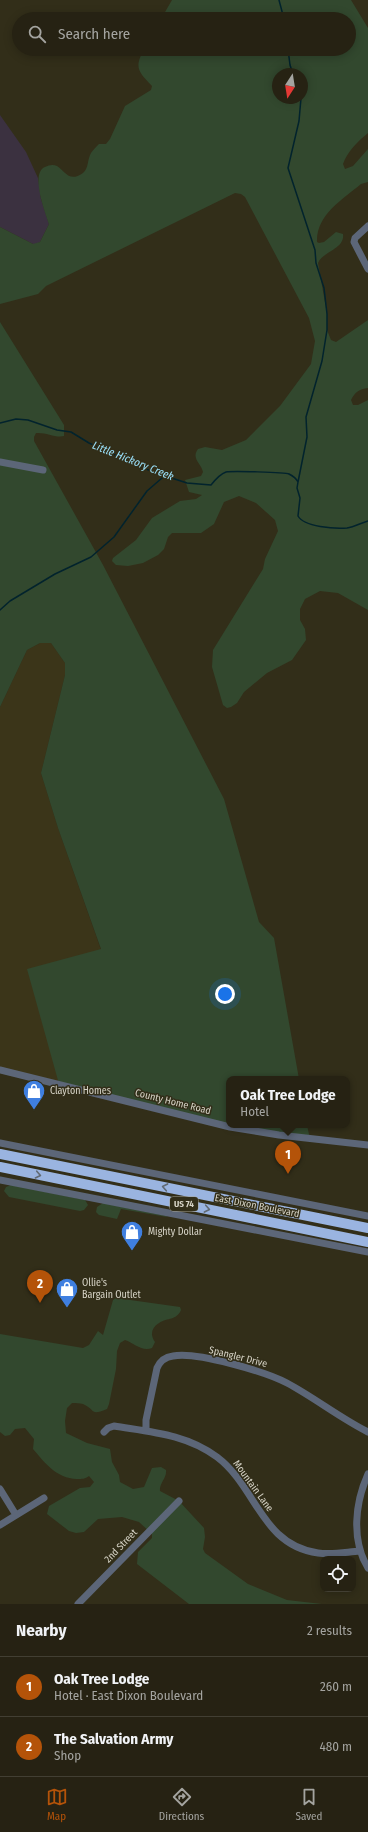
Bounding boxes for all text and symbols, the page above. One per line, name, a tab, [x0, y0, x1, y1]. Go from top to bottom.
search box	[12, 12, 356, 56]
icon: search	[26, 23, 48, 45]
text: Search here	[58, 25, 130, 43]
north arrow	[272, 68, 308, 104]
water label: Little Hickory Creek	[90, 439, 176, 483]
your location	[215, 984, 235, 1004]
popup	[226, 1076, 350, 1128]
shop icon: Clayton Homes	[21, 1078, 47, 1111]
place label: Clayton Homes	[50, 1085, 111, 1097]
text: Oak Tree Lodge	[240, 1086, 336, 1104]
street label: County Home Road	[134, 1087, 212, 1117]
text: Hotel	[240, 1104, 269, 1119]
pin: 1	[275, 1141, 301, 1174]
one-way arrow	[35, 1170, 41, 1178]
one-way arrow	[162, 1183, 168, 1192]
street label: East Dixon Boulevard	[214, 1192, 300, 1220]
road number: US 74	[170, 1197, 198, 1211]
one-way arrow	[204, 1204, 210, 1212]
shop icon: Mighty Dollar	[119, 1219, 145, 1252]
place label: Mighty Dollar	[148, 1226, 203, 1238]
pin: 2	[27, 1270, 53, 1303]
shop icon: Ollie's Bargain Outlet	[54, 1276, 80, 1309]
place label: Ollie's Bargain Outlet	[82, 1277, 141, 1301]
street label: Spangler Drive	[208, 1344, 268, 1370]
street label: Mountain Lane	[230, 1458, 276, 1514]
street label: 2nd Street	[102, 1526, 140, 1565]
map controls	[320, 1556, 356, 1592]
button: locate	[320, 1556, 356, 1592]
text: Nearby	[16, 1620, 67, 1641]
text: 2 results	[307, 1623, 352, 1638]
text: Oak Tree Lodge	[54, 1670, 149, 1688]
text: 1	[26, 1679, 32, 1694]
text: 260 m	[320, 1679, 352, 1694]
text: Hotel · East Dixon Boulevard	[54, 1688, 203, 1703]
text: The Salvation Army	[54, 1730, 173, 1748]
text: 2	[26, 1739, 32, 1754]
text: 480 m	[319, 1739, 352, 1754]
text: Shop	[54, 1748, 81, 1763]
tab: Map	[46, 1786, 68, 1823]
tab: Directions	[159, 1786, 204, 1823]
tab: Saved	[296, 1786, 322, 1823]

